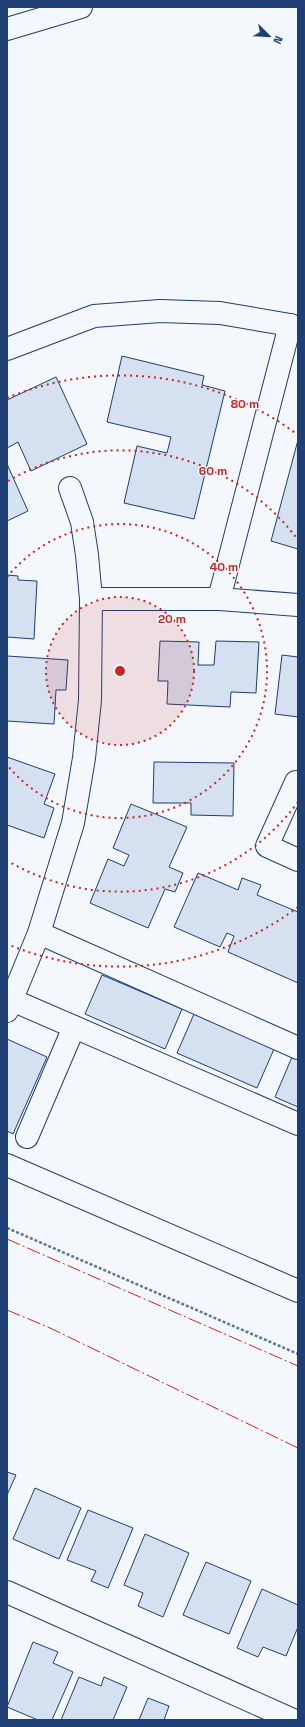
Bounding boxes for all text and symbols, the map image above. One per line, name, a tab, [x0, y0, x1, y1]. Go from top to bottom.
north arrow	[249, 16, 289, 56]
text: N	[270, 34, 286, 46]
text: 80 m	[231, 396, 259, 412]
text: 60 m	[199, 463, 227, 479]
text: 40 m	[210, 559, 238, 575]
text: 20 m	[158, 611, 186, 627]
centre of rings	[113, 664, 127, 678]

